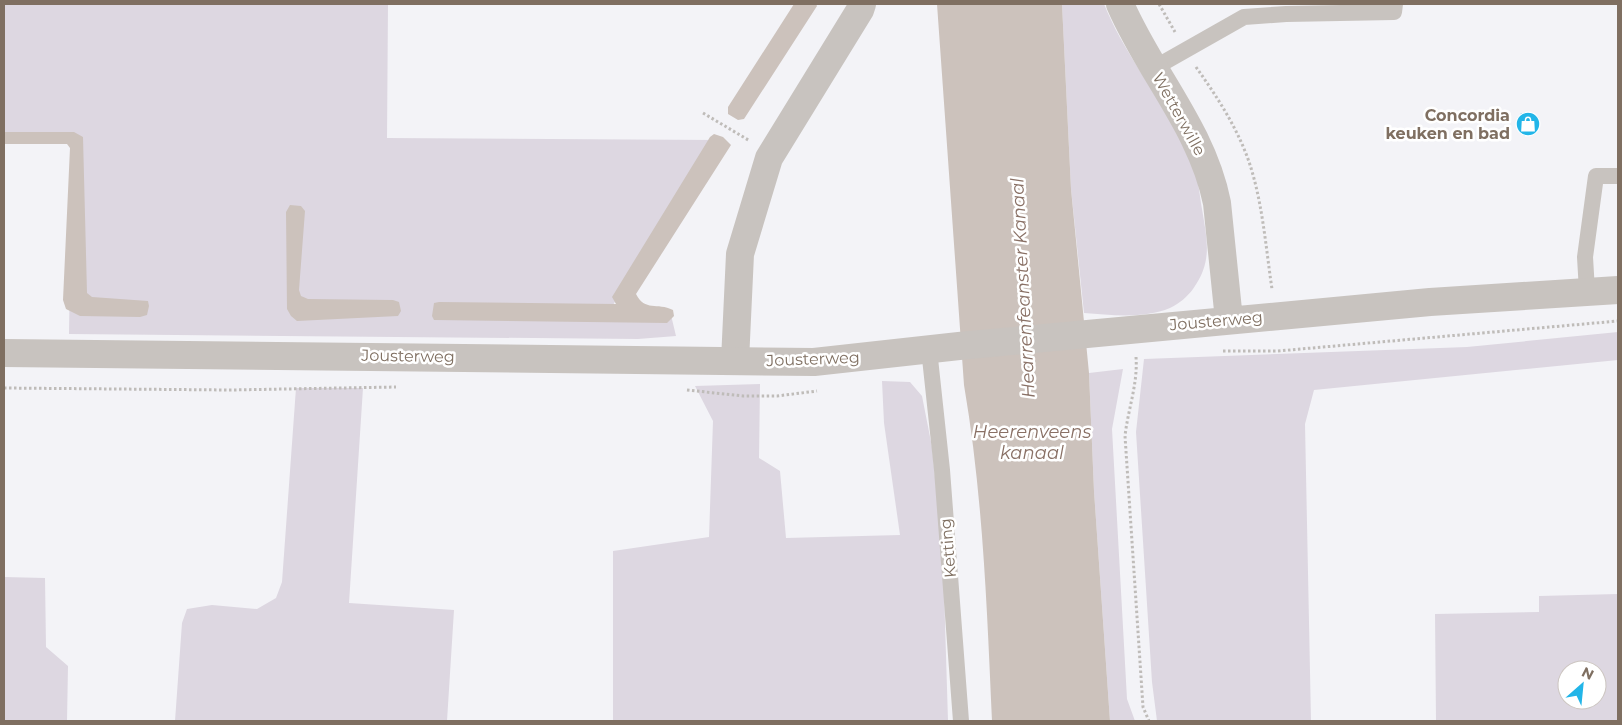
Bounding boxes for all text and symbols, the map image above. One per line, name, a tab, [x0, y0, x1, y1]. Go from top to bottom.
street label: Wetterwille	[1148, 69, 1210, 159]
place label: Concordia keuken en bad	[1385, 106, 1510, 143]
shop icon: Concordia keuken en bad	[1515, 111, 1541, 137]
water label: Hearrenfeanster Kanaal	[1006, 177, 1040, 399]
street label: Jousterweg	[1168, 307, 1263, 335]
street label: Jousterweg	[360, 346, 455, 366]
street label: Jousterweg	[765, 348, 860, 370]
water label: Heerenveens kanaal	[973, 421, 1091, 464]
street label: Ketting	[936, 518, 960, 578]
north arrow	[1557, 660, 1607, 710]
text: N	[1579, 663, 1597, 684]

